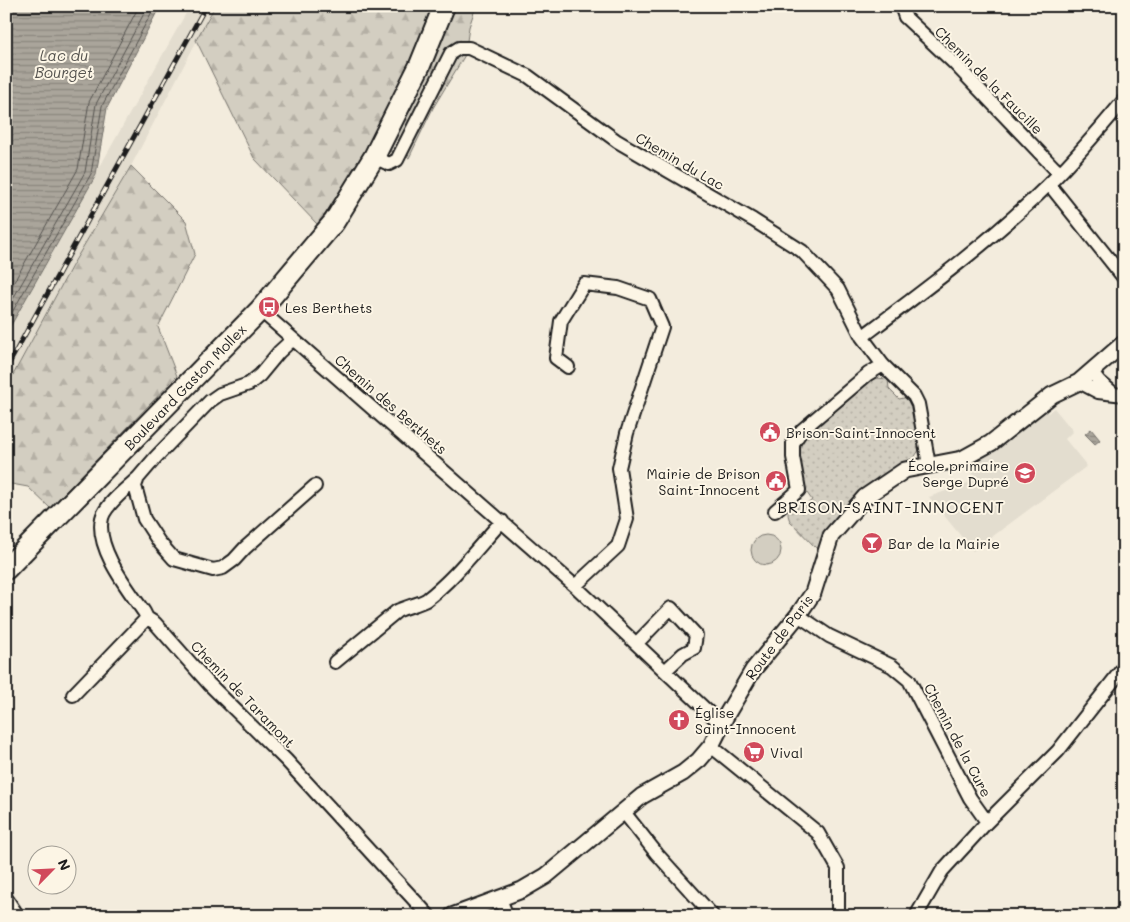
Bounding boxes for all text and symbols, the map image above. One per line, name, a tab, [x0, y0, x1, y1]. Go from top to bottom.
street label: Chemin de la Faucille	[931, 22, 1047, 138]
water label: Lac du Bourget	[35, 45, 93, 82]
street label: Chemin du Lac	[632, 128, 728, 194]
bus stop icon: Les Berthets	[257, 295, 281, 319]
place label: Les Berthets	[285, 298, 372, 317]
street label: Boulevard Gaston Mollex	[120, 320, 250, 454]
street label: Chemin des Berthets	[331, 350, 451, 458]
public building icon: Brison-Saint-Innocent	[758, 420, 782, 444]
place label: Brison-Saint-Innocent	[786, 423, 936, 442]
place label: École primaire Serge Dupré	[908, 456, 1009, 491]
school or university icon: École primaire Serge Dupré	[1013, 461, 1037, 485]
place label: Mairie de Brison Saint-Innocent	[646, 464, 760, 499]
public building icon: Mairie de Brison Saint-Innocent	[764, 469, 788, 493]
district label: BRISON-SAINT-INNOCENT	[777, 496, 1005, 517]
bar icon: Bar de la Mairie	[860, 531, 884, 555]
place label: Bar de la Mairie	[888, 534, 1000, 553]
street label: Route de Paris	[741, 591, 817, 683]
street label: Chemin de Taramont	[187, 636, 299, 752]
street label: Chemin de la Cure	[920, 680, 996, 800]
place label: Église Saint-Innocent	[695, 703, 796, 738]
church icon: Église Saint-Innocent	[667, 708, 691, 732]
supermarket icon: Vival	[742, 740, 766, 764]
place label: Vival	[770, 743, 803, 762]
north arrow	[28, 844, 78, 894]
text: N	[53, 856, 75, 873]

